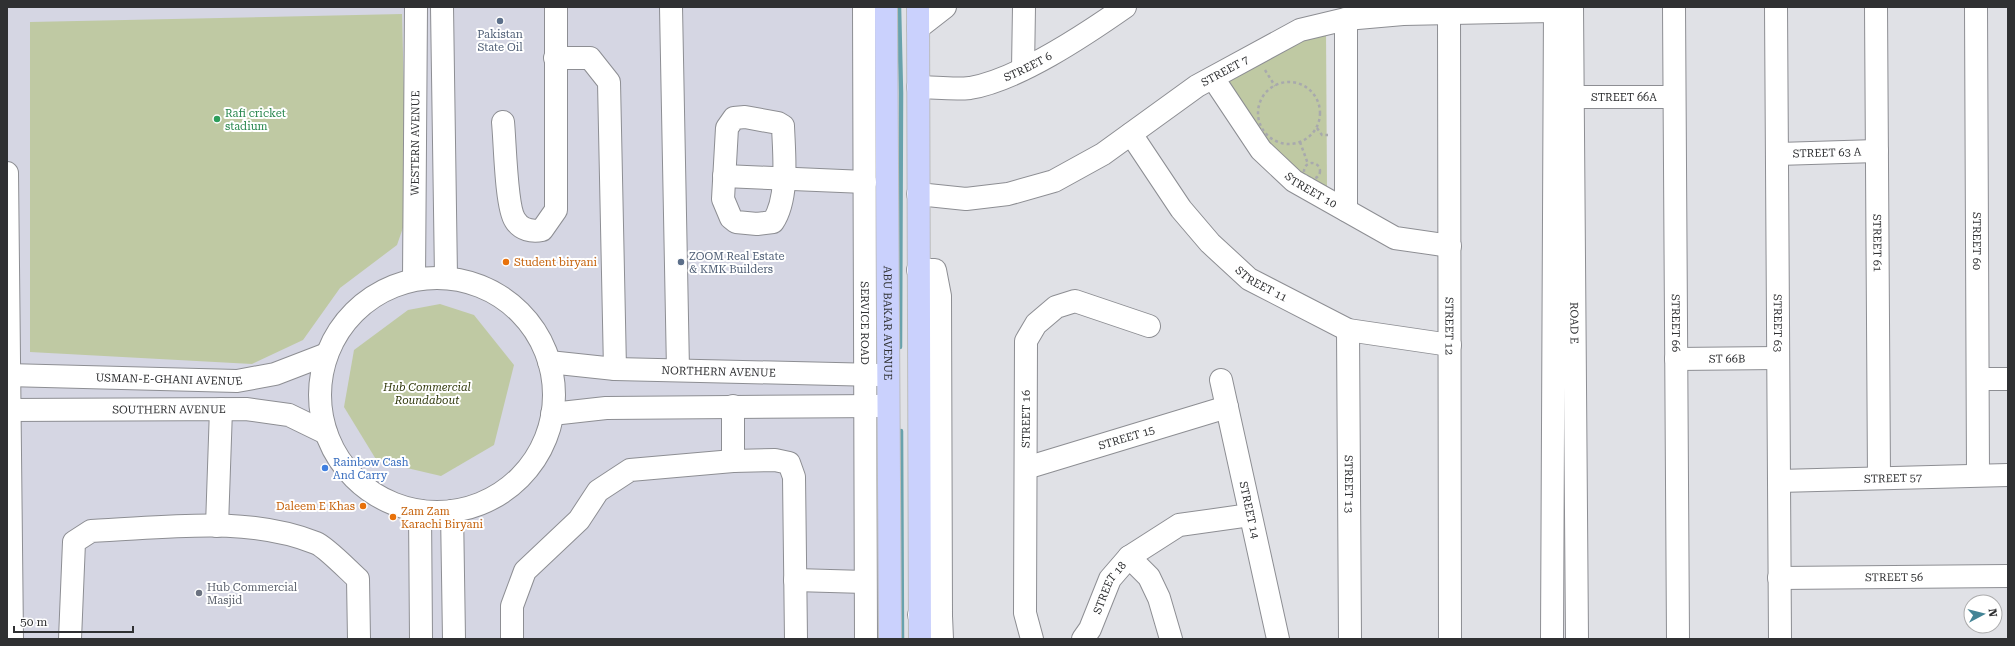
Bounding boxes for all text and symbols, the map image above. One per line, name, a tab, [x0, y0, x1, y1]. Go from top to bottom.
marker: Pakistan State Oil	[495, 16, 505, 26]
place label: Pakistan State Oil	[477, 28, 523, 54]
street label: STREET 6	[1002, 49, 1054, 84]
street label: STREET 7	[1199, 53, 1251, 89]
street label: WESTERN AVENUE	[409, 90, 422, 196]
street label: STREET 66A	[1591, 91, 1657, 104]
place label: Rafi cricket stadium	[225, 107, 286, 133]
marker: Rafi cricket stadium	[212, 114, 222, 124]
street label: STREET 63 A	[1792, 145, 1862, 161]
street label: STREET 10	[1282, 170, 1339, 211]
street label: STREET 60	[1970, 212, 1983, 270]
street label: STREET 61	[1870, 214, 1884, 272]
place label: ZOOM Real Estate & KMK Builders	[689, 250, 784, 276]
place label: Student biryani	[514, 256, 598, 269]
marker: Student biryani	[501, 257, 511, 267]
marker: ZOOM Real Estate & KMK Builders	[676, 257, 686, 267]
street label: STREET 11	[1232, 264, 1289, 305]
street label: ABU BAKAR AVENUE	[881, 266, 894, 380]
street label: SERVICE ROAD	[858, 281, 871, 365]
street label: STREET 66	[1669, 294, 1682, 352]
street label: STREET 63	[1771, 294, 1784, 352]
street label: STREET 12	[1442, 297, 1456, 355]
street label: ROAD E	[1567, 302, 1581, 344]
street label: ST 66B	[1709, 352, 1745, 366]
street label: NORTHERN AVENUE	[661, 364, 776, 380]
street label: USMAN-E-GHANI AVENUE	[95, 371, 244, 388]
park label: Hub Commercial Roundabout	[382, 381, 471, 407]
street label: STREET 16	[1020, 390, 1033, 448]
street label: SOUTHERN AVENUE	[112, 403, 226, 417]
street label: STREET 15	[1097, 423, 1156, 453]
street label: STREET 13	[1342, 455, 1355, 513]
place label: Rainbow Cash And Carry	[333, 456, 409, 482]
marker: Rainbow Cash And Carry	[320, 463, 330, 473]
street label: STREET 57	[1864, 471, 1922, 486]
street label: STREET 14	[1236, 480, 1262, 541]
place label: Daleem E Khas	[276, 500, 355, 513]
marker: Daleem E Khas	[358, 501, 368, 511]
place label: Zam Zam Karachi Biryani	[401, 505, 484, 531]
marker: Zam Zam Karachi Biryani	[388, 512, 398, 522]
street label: STREET 18	[1091, 559, 1129, 616]
street label: STREET 56	[1865, 571, 1923, 584]
place label: Hub Commercial Masjid	[207, 581, 298, 607]
marker: Hub Commercial Masjid	[194, 588, 204, 598]
north arrow	[1963, 594, 2003, 634]
scale bar	[14, 608, 133, 634]
text: N	[1985, 608, 1999, 618]
text: 50 m	[20, 615, 47, 629]

